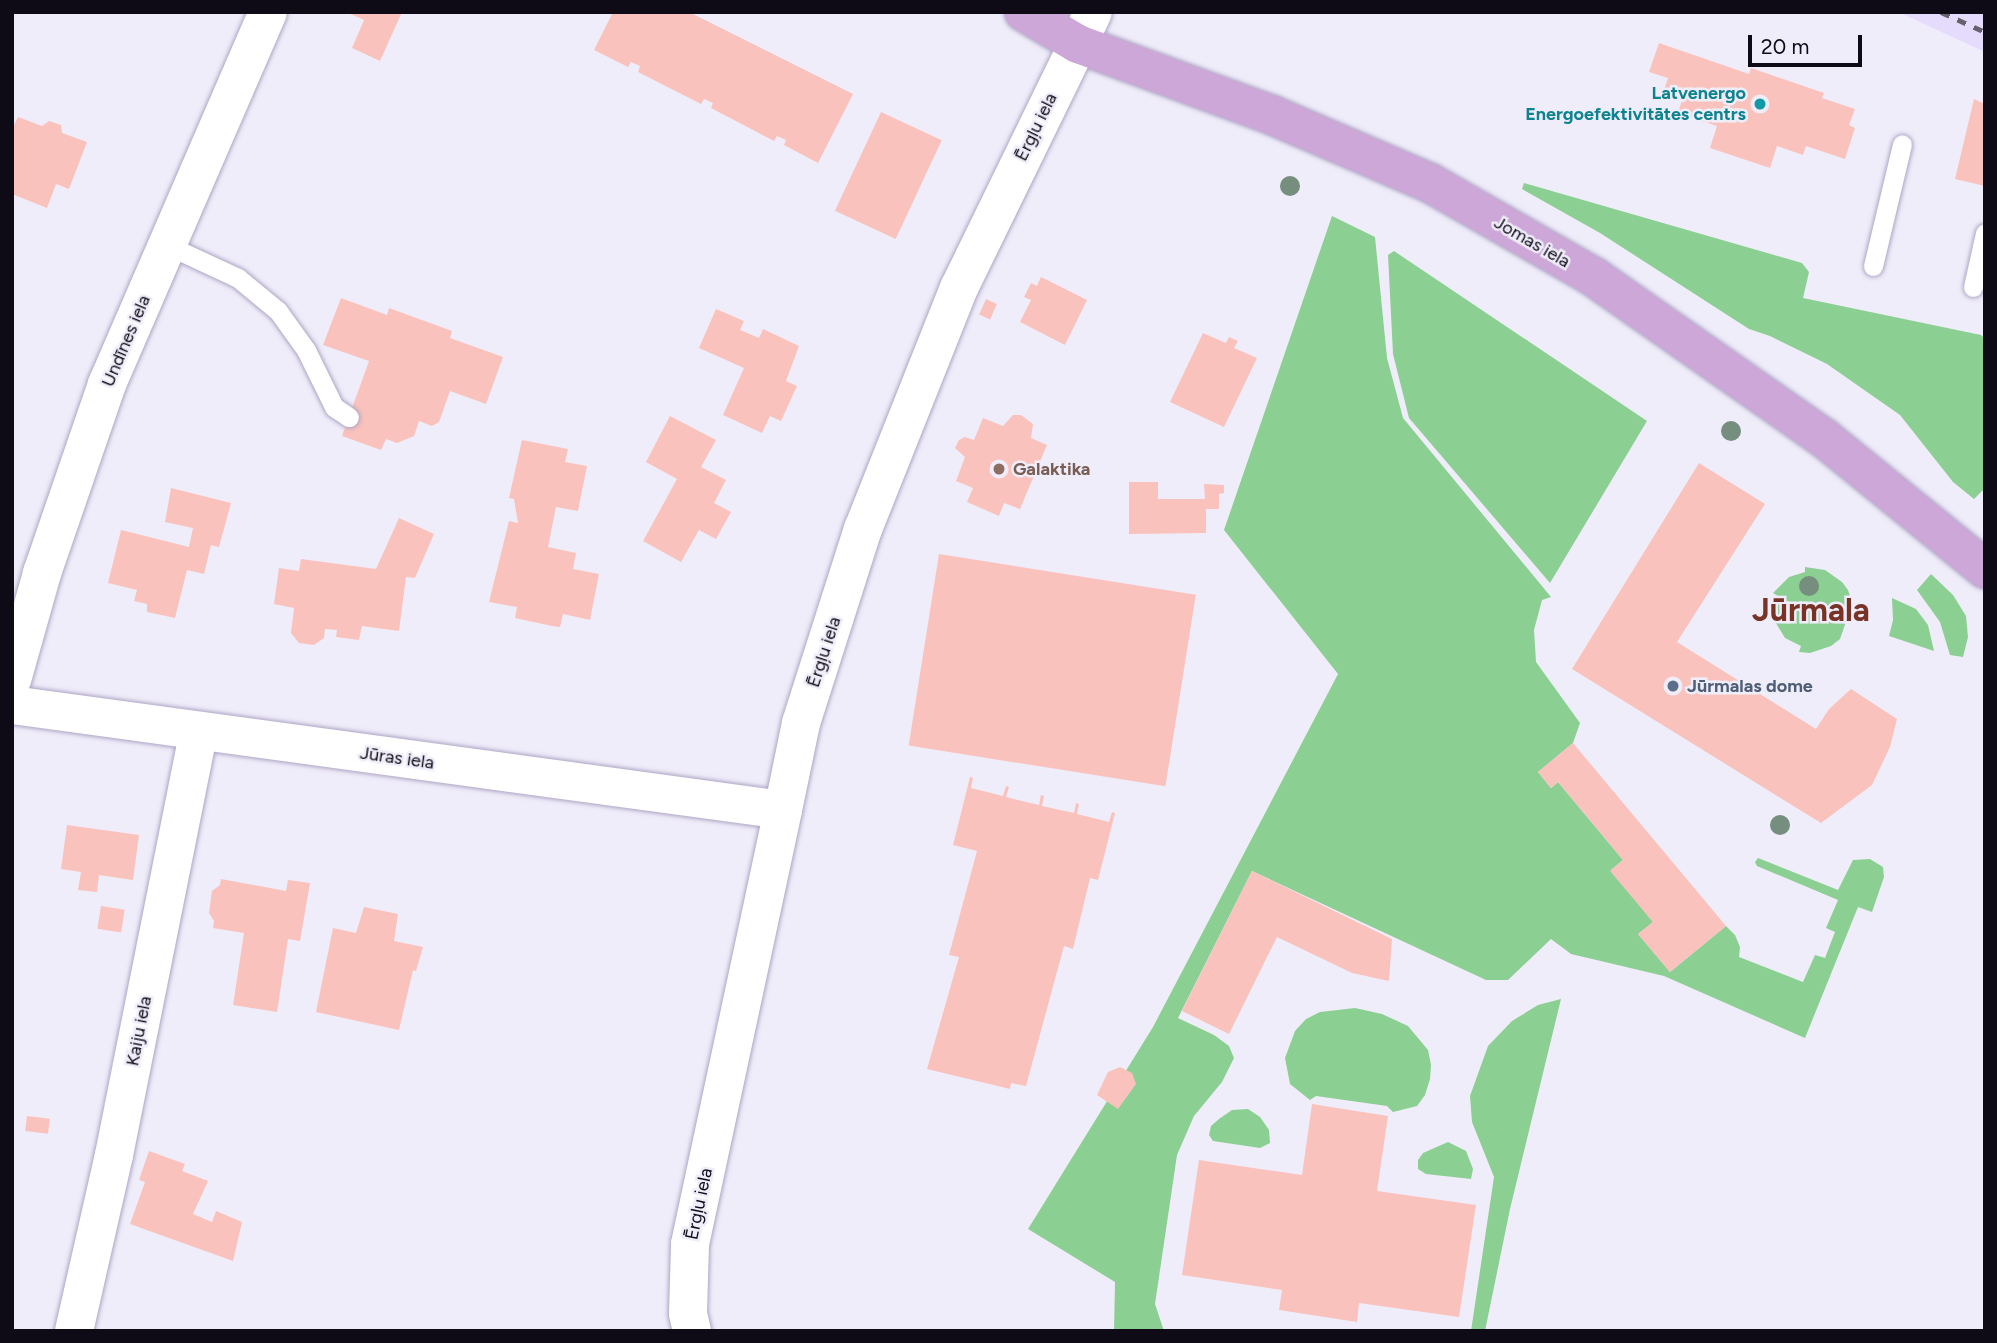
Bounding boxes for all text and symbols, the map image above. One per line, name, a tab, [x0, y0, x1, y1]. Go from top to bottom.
scale bar	[1752, 21, 1866, 65]
text: 20 m	[1761, 34, 1809, 59]
place label: Latvenergo Energoefektivitātes centrs	[1525, 83, 1746, 126]
street label: Ērgļu iela	[1010, 90, 1062, 164]
marker: Latvenergo Energoefektivitātes centrs	[1752, 96, 1768, 112]
street label: Jomas iela	[1490, 212, 1574, 272]
street label: Undīnes iela	[97, 292, 155, 390]
place label: Galaktika	[1013, 458, 1090, 480]
marker: Galaktika	[991, 461, 1007, 477]
district label: Jūrmala	[1752, 591, 1870, 629]
street label: Ērgļu iela	[802, 614, 846, 690]
place label: Jūrmalas dome	[1687, 675, 1813, 697]
marker: Jūrmalas dome	[1665, 678, 1681, 694]
street label: Jūras iela	[359, 742, 435, 774]
street label: Kaiju iela	[122, 994, 156, 1068]
street label: Ērgļu iela	[681, 1166, 717, 1242]

